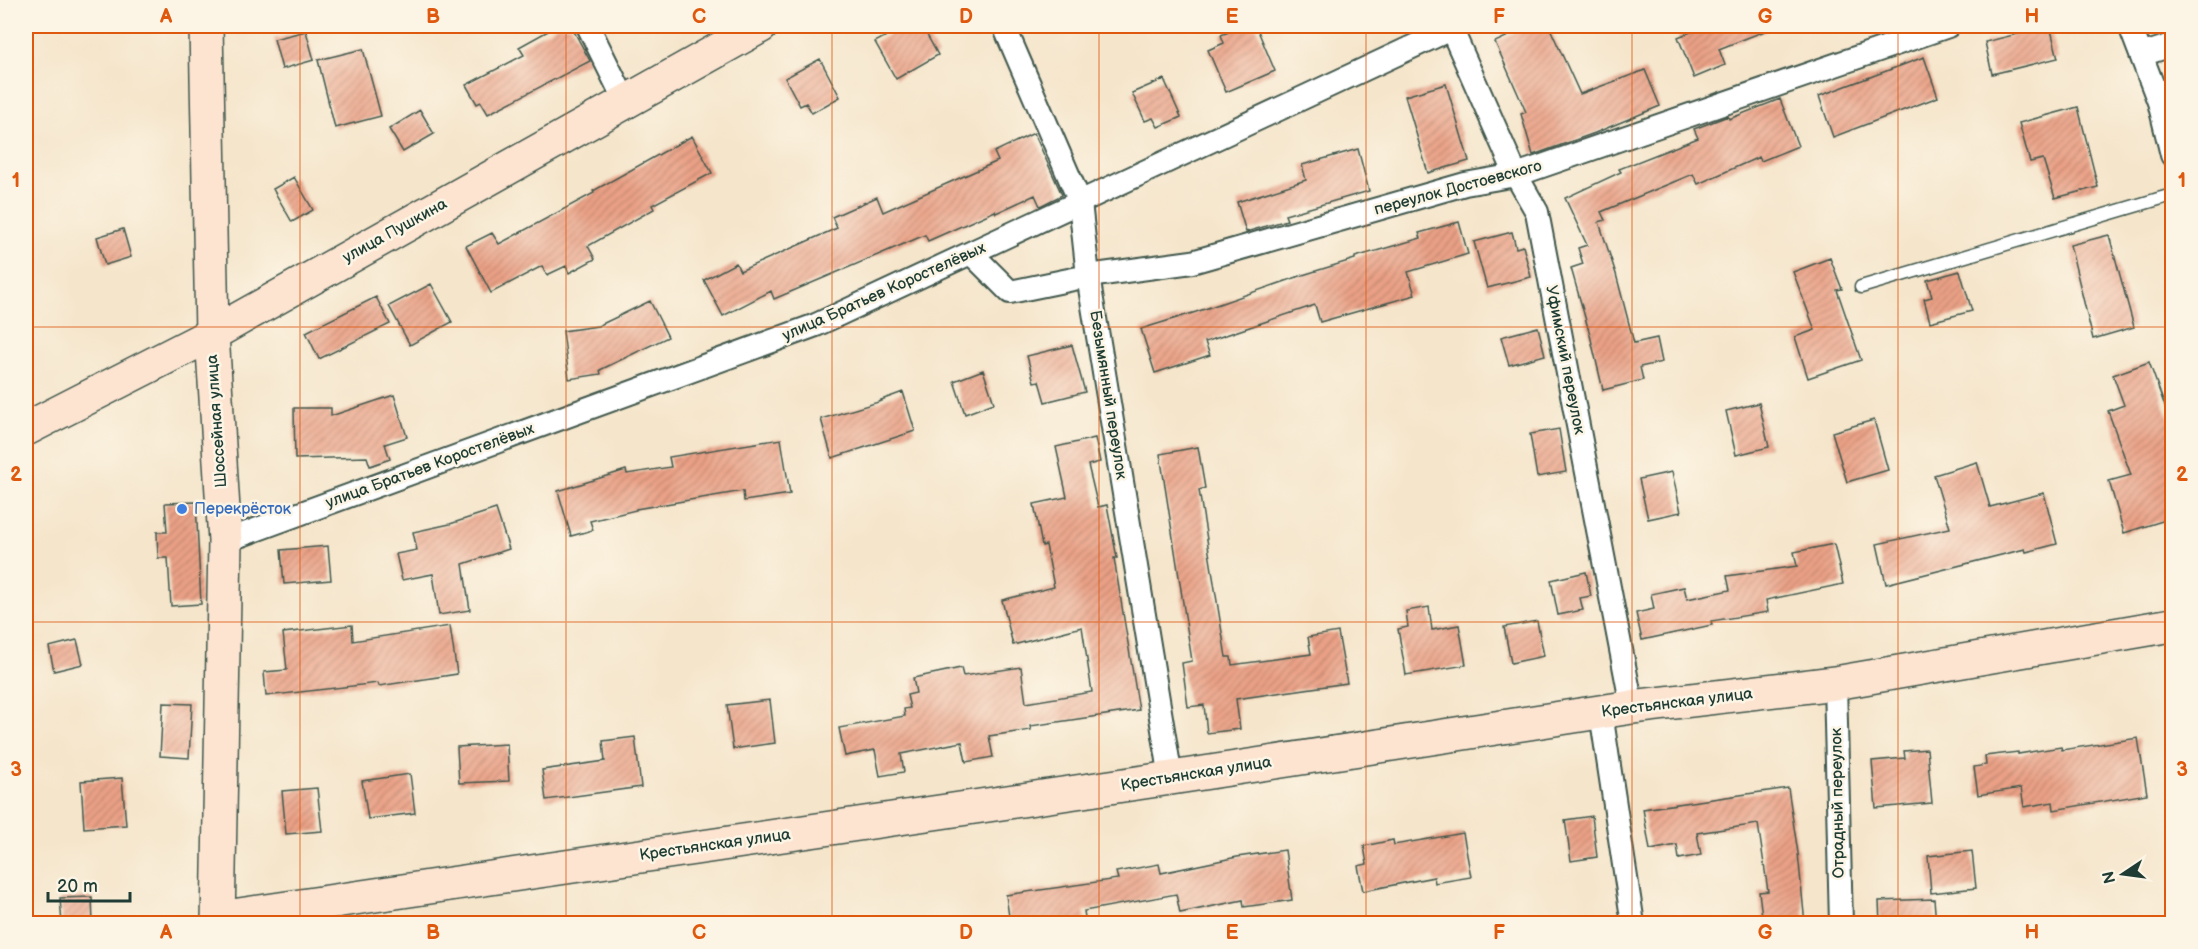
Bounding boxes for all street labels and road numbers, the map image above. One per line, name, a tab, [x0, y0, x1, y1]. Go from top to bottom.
street label: переулок Достоевского	[1372, 156, 1544, 220]
street label: улица Пушкина	[340, 194, 451, 267]
street label: улица Братьев Коростелёвых	[779, 239, 989, 345]
street label: Уфимский переулок	[1541, 284, 1589, 437]
street label: Безымянный переулок	[1085, 309, 1131, 481]
street label: Шоссейная улица	[203, 353, 231, 488]
street label: улица Братьев Коростелёвых	[323, 419, 537, 513]
street label: Крестьянская улица	[1600, 684, 1754, 722]
street label: Отрадный переулок	[1827, 727, 1849, 878]
street label: Крестьянская улица	[1119, 753, 1273, 795]
street label: Крестьянская улица	[638, 825, 792, 865]

